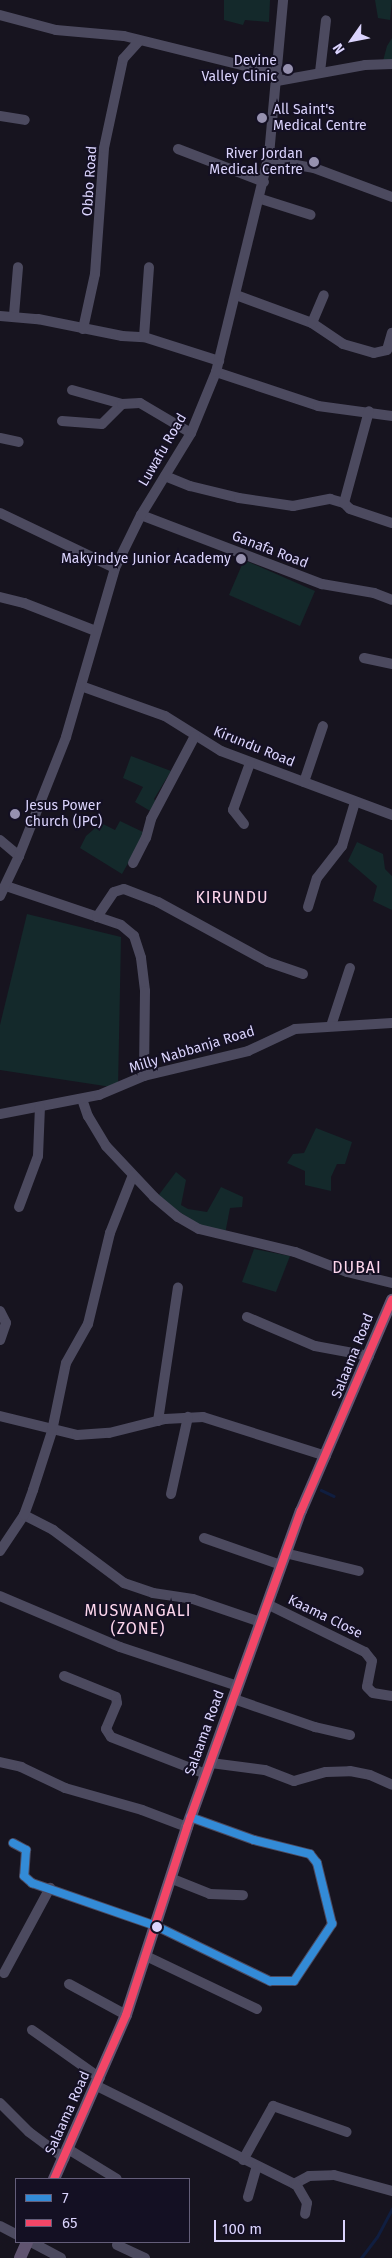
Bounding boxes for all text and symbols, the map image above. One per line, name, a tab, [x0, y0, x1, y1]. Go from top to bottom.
north arrow	[327, 15, 377, 65]
text: N	[329, 40, 349, 57]
place label: Devine Valley Clinic	[201, 53, 277, 85]
marker: Devine Valley Clinic	[281, 62, 295, 76]
place label: All Saint's Medical Centre	[273, 102, 367, 134]
marker: All Saint's Medical Centre	[255, 111, 269, 125]
street label: Obbo Road	[79, 145, 101, 217]
place label: River Jordan Medical Centre	[209, 146, 303, 178]
marker: River Jordan Medical Centre	[307, 155, 321, 169]
street label: Luwafu Road	[135, 411, 191, 489]
street label: Ganafa Road	[230, 528, 310, 572]
place label: Makyindye Junior Academy	[61, 551, 231, 567]
marker: Makyindye Junior Academy	[235, 553, 247, 565]
street label: Kirundu Road	[211, 723, 297, 771]
place label: Jesus Power Church (JPC)	[25, 798, 102, 830]
marker: Jesus Power Church (JPC)	[9, 808, 21, 820]
district label: KIRUNDU	[195, 888, 269, 908]
street label: Milly Nabbanja Road	[127, 1023, 257, 1077]
district label: DUBAI	[332, 1258, 382, 1278]
street label: Salaama Road	[328, 1311, 378, 1401]
street label: Kaama Close	[285, 1592, 365, 1642]
district label: MUSWANGALI (ZONE)	[83, 1601, 193, 1639]
street label: Salaama Road	[182, 1688, 228, 1778]
unlabelled marker	[152, 1922, 162, 1932]
street label: Salaama Road	[42, 2069, 94, 2157]
legend	[15, 2178, 190, 2243]
text: 7	[62, 2189, 69, 2207]
scale bar	[217, 2210, 348, 2242]
text: 65	[62, 2214, 77, 2232]
text: 100 m	[222, 2220, 262, 2238]

